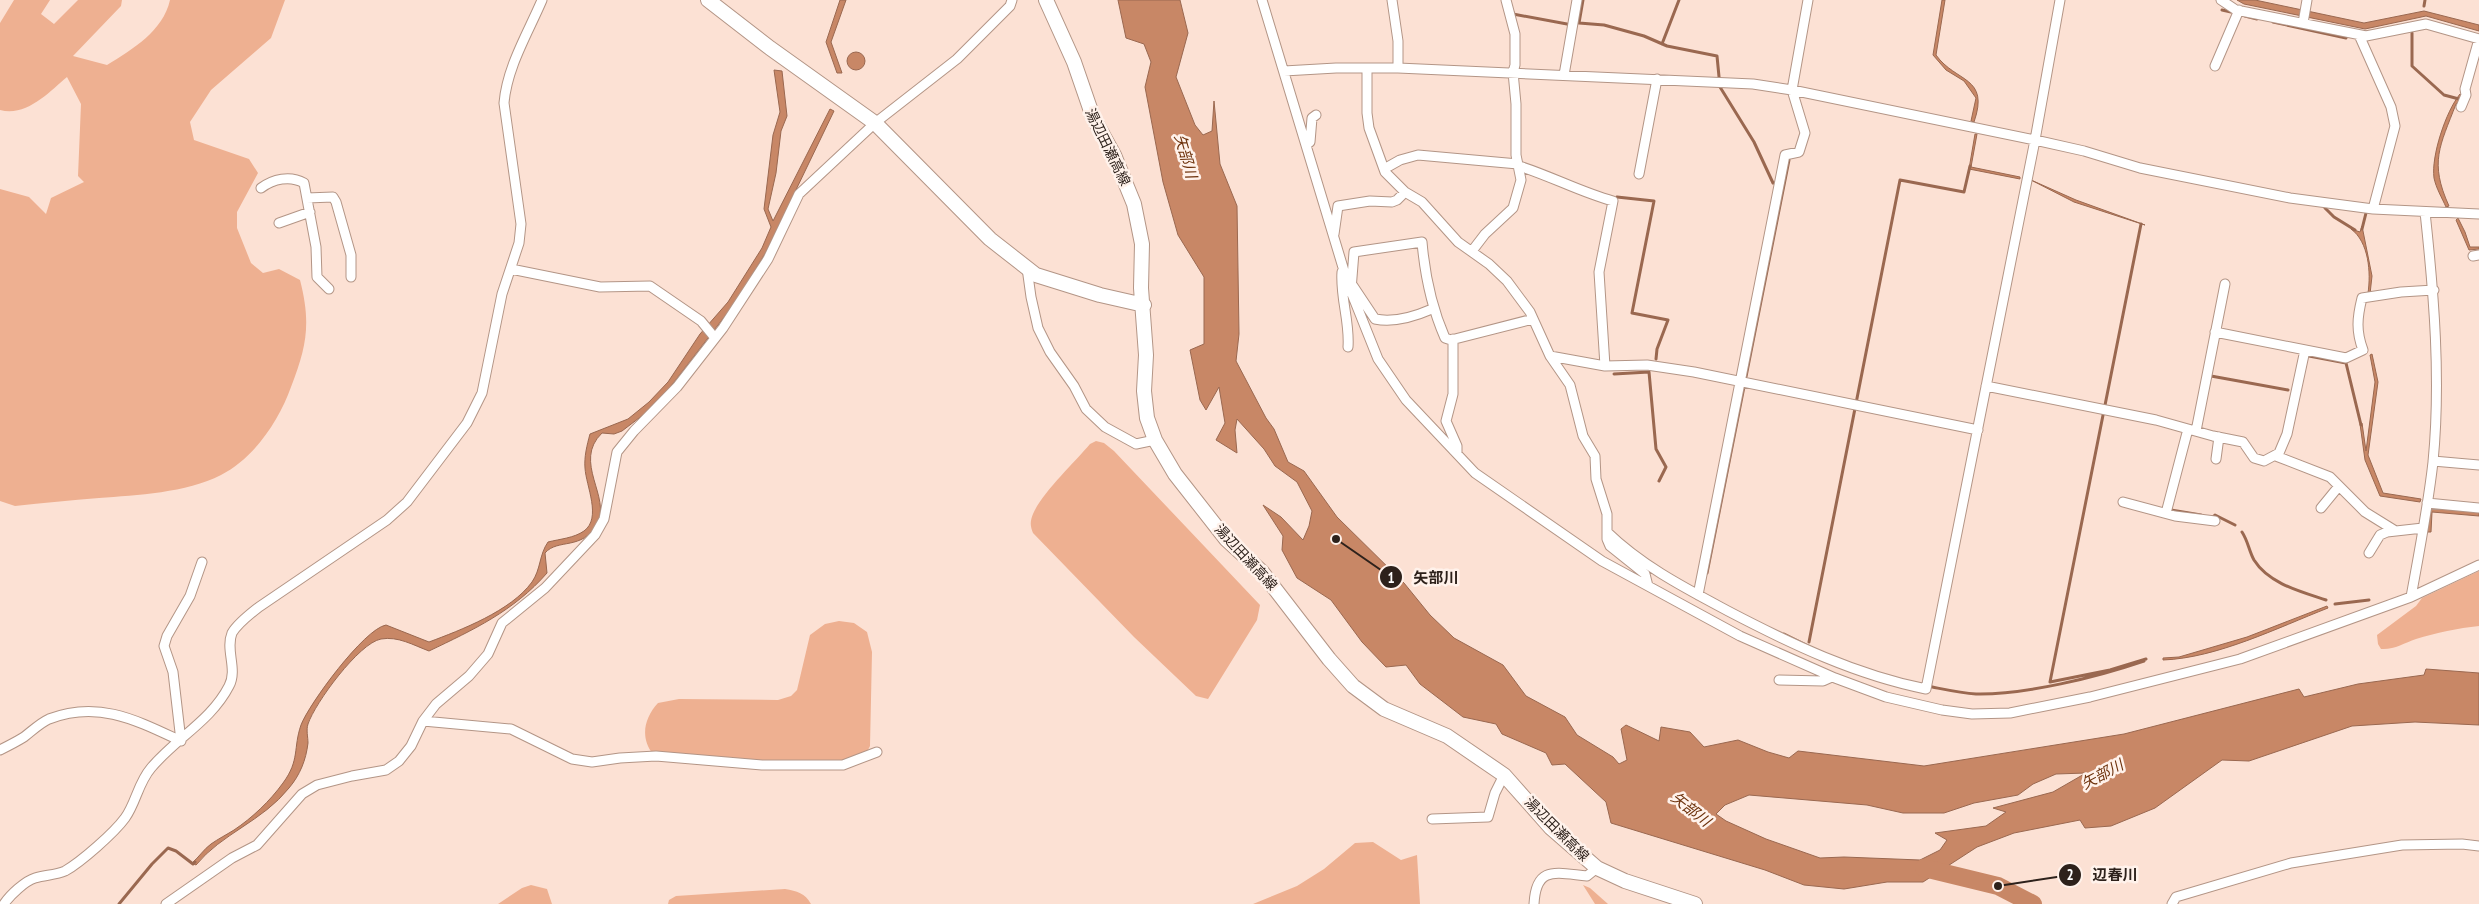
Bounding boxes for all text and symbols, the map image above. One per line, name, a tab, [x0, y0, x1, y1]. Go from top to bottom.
street label: 湯辺田瀬高線	[1081, 105, 1135, 189]
water label: 矢部川	[1171, 132, 1202, 182]
street label: 湯辺田瀬高線	[1211, 520, 1281, 594]
callout: 矢部川	[1379, 562, 1469, 592]
text: 1	[1387, 568, 1395, 587]
text: 矢部川	[1413, 568, 1459, 587]
water label: 矢部川	[2078, 754, 2128, 793]
water label: 矢部川	[1667, 788, 1716, 832]
street label: 湯辺田瀬高線	[1521, 793, 1593, 865]
callout: 辺春川	[2057, 860, 2147, 890]
text: 2	[2066, 865, 2074, 884]
text: 辺春川	[2092, 865, 2138, 884]

